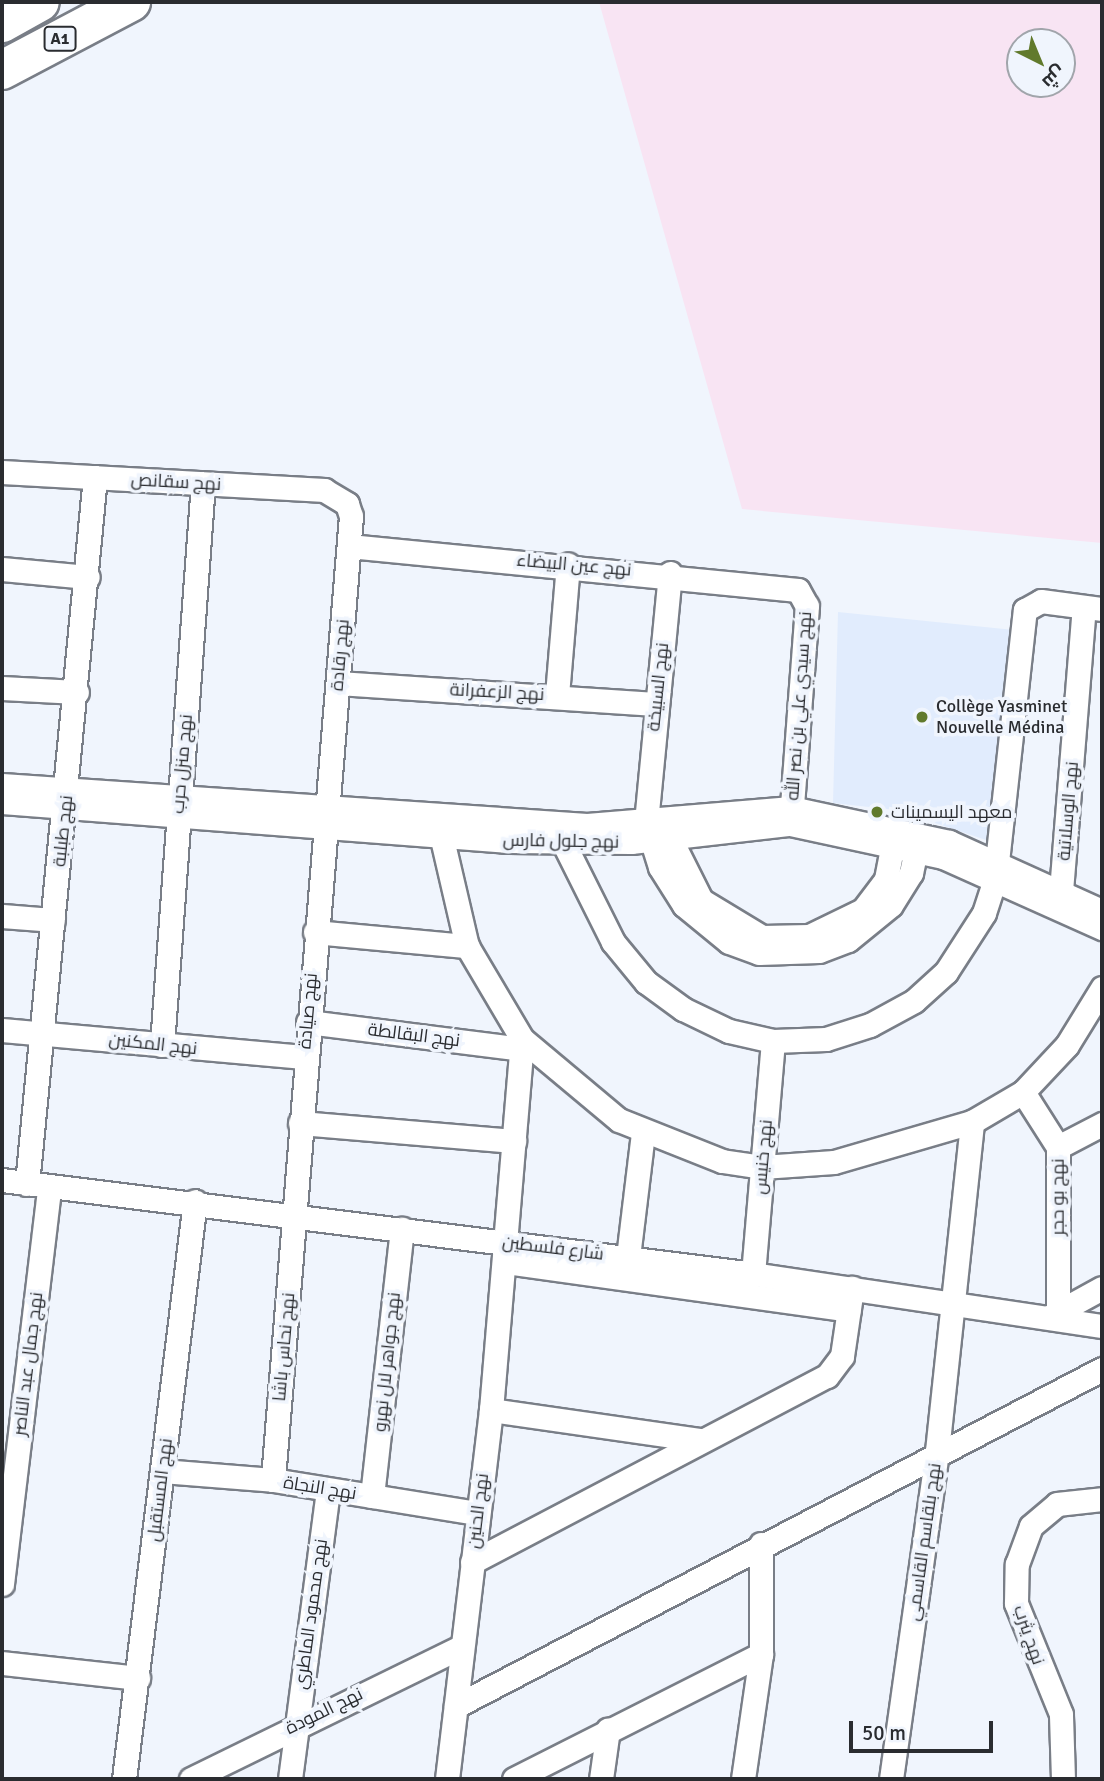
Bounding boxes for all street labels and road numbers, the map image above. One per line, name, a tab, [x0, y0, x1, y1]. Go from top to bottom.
road number: A1	[42, 26, 78, 52]
street label: نهج سقانص	[130, 469, 222, 495]
street label: نهج عين البيضاء	[516, 549, 632, 581]
street label: نهج سيدي علي بن نصر الله	[782, 611, 816, 801]
street label: نهج رقادة	[326, 618, 354, 692]
street label: نهج السبيخة	[643, 642, 673, 732]
street label: نهج الزعفرانة	[449, 679, 545, 705]
street label: نهج منزل حرب	[167, 713, 197, 815]
street label: نهج الوسلاتية	[1053, 760, 1083, 862]
street label: نهج طبلبة	[49, 794, 77, 868]
street label: نهج جلول فارس	[503, 829, 619, 853]
street label: نهج صيادة	[294, 972, 322, 1050]
street label: نهج البقالطة	[367, 1019, 461, 1051]
street label: نهج المكنين	[108, 1029, 198, 1059]
street label: نهج خنيس	[749, 1119, 777, 1195]
street label: نهج بو حجر	[1047, 1158, 1069, 1236]
street label: شارع فلسطين	[501, 1231, 605, 1265]
street label: نهج جمال عبد الناصر	[8, 1291, 48, 1437]
street label: نهج جواهر لال نهرو	[369, 1291, 405, 1433]
street label: نهج نحاس باشا	[268, 1292, 300, 1402]
street label: نهج المستقبل	[143, 1437, 177, 1543]
street label: نهج بلقاسم القاسمي	[902, 1462, 946, 1622]
street label: نهج النجاة	[282, 1472, 358, 1504]
street label: نهج الحنين	[463, 1472, 493, 1550]
street label: نهج محمود الماطري	[290, 1537, 332, 1691]
street label: نهج يثرب	[1009, 1602, 1049, 1668]
street label: نهج المودة	[282, 1683, 366, 1739]

